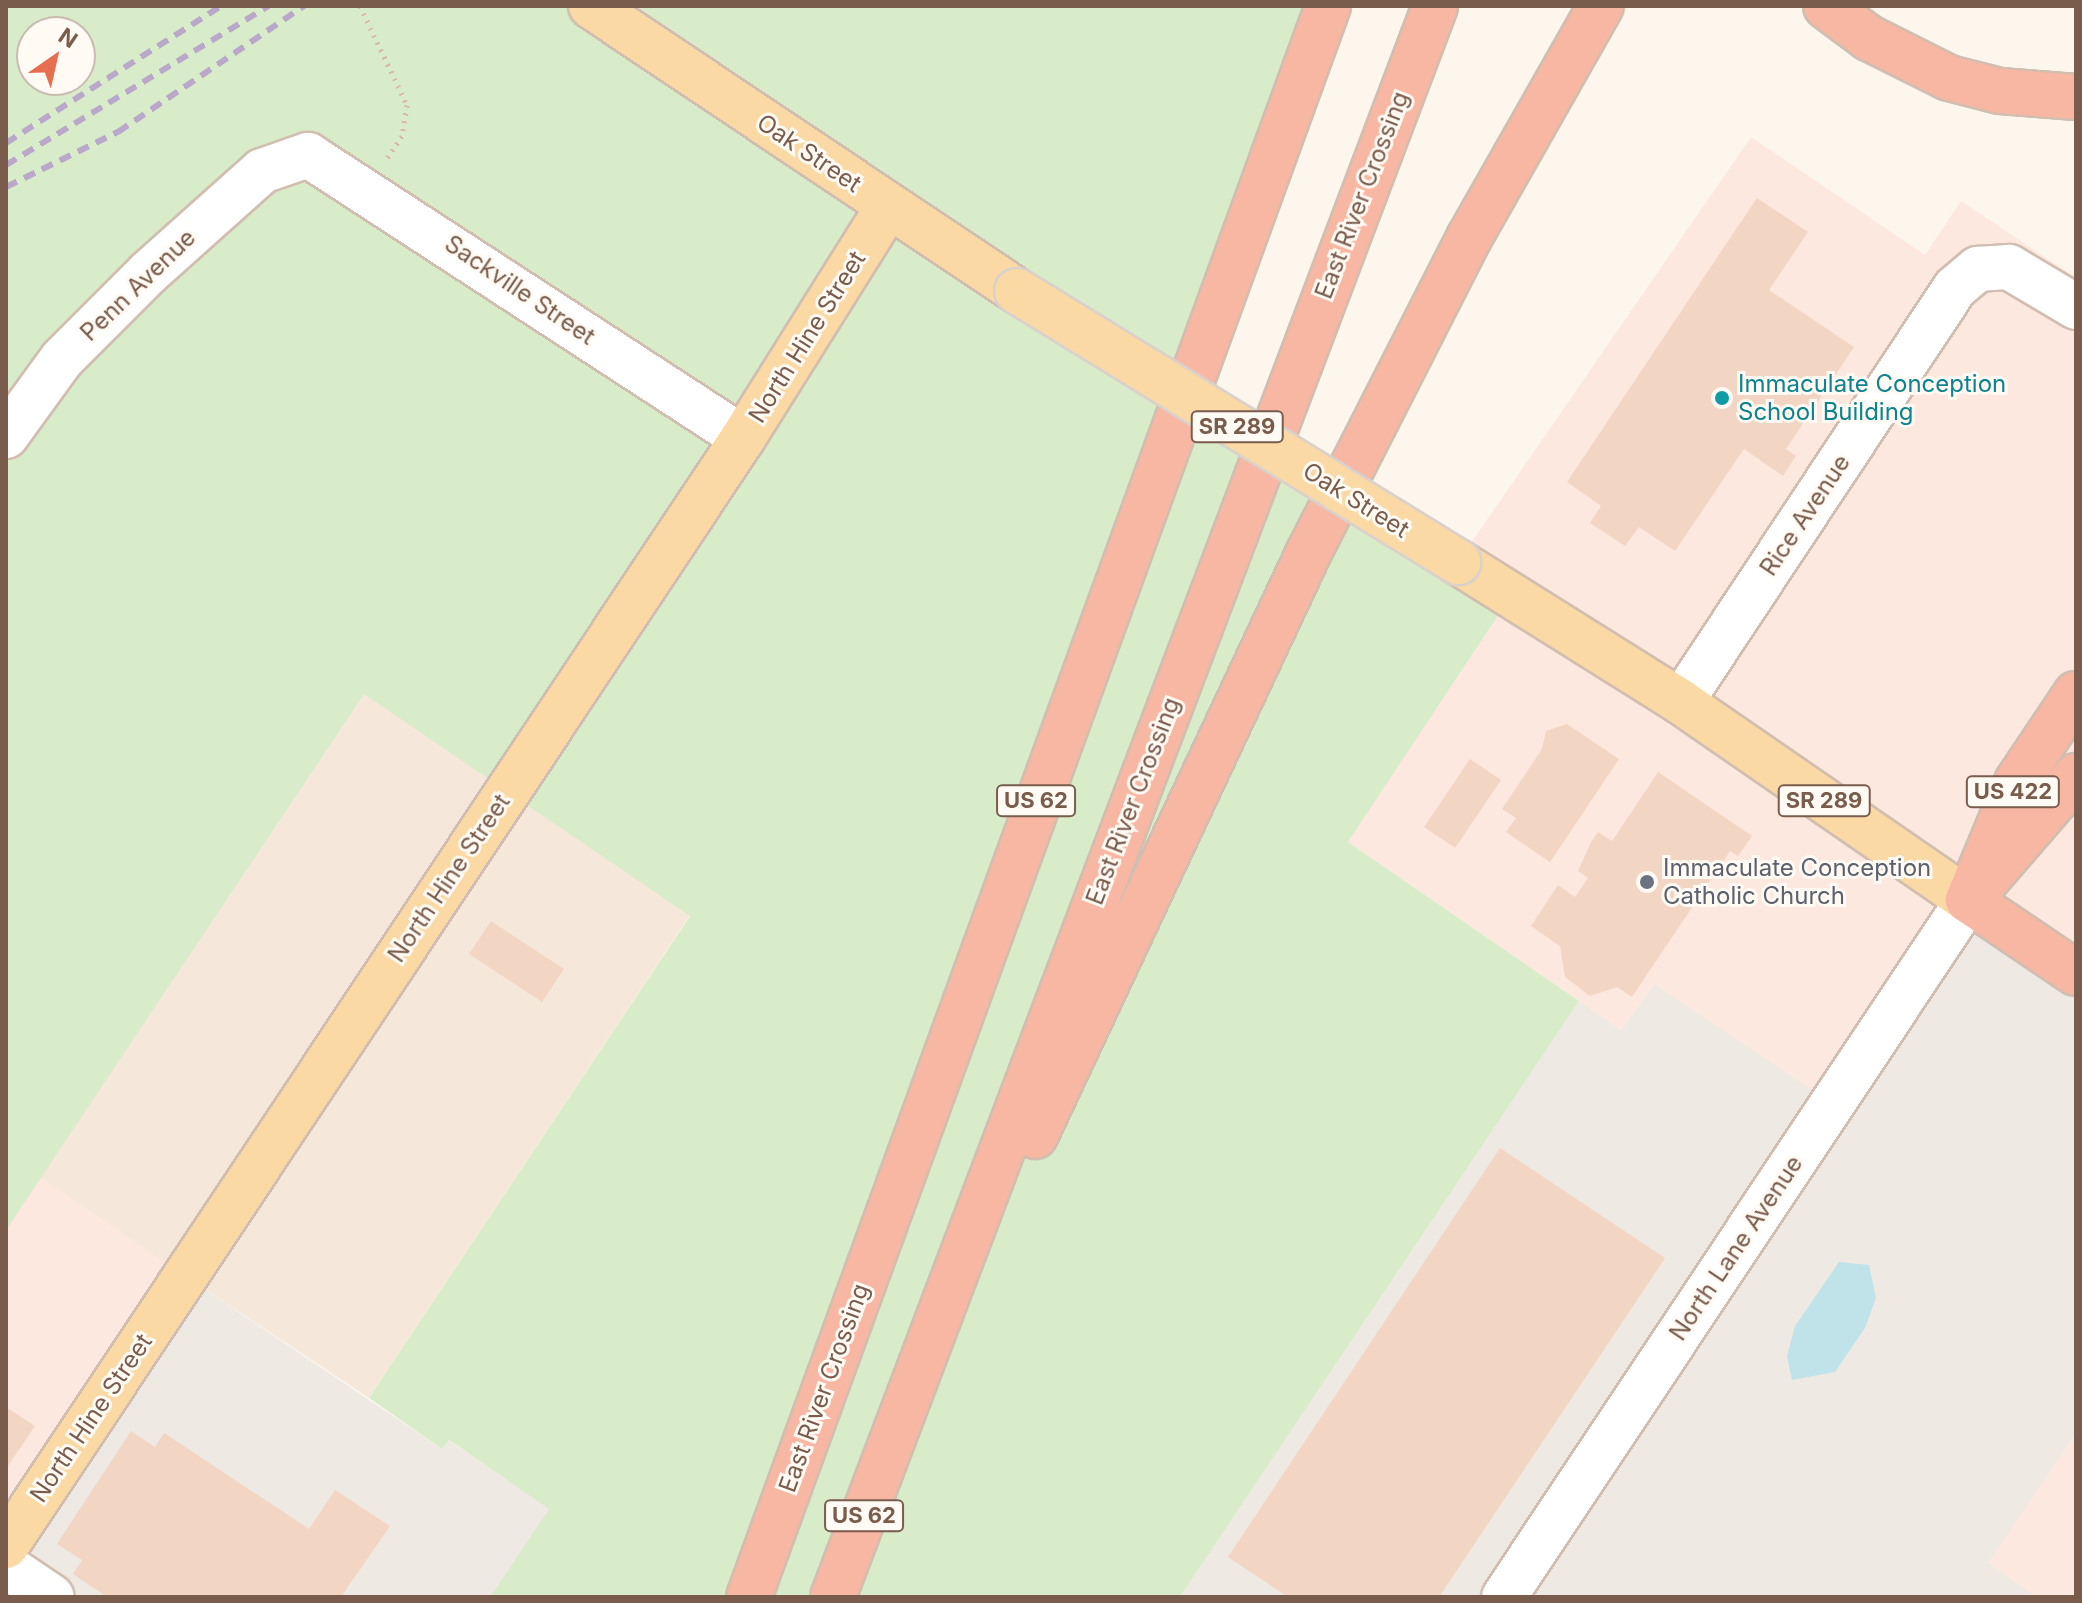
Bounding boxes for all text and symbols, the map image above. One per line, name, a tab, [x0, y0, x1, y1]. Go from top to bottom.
north arrow	[16, 16, 96, 96]
text: N	[54, 22, 83, 53]
street label: East River Crossing	[1309, 87, 1415, 303]
street label: Oak Street	[751, 108, 867, 198]
street label: Penn Avenue	[75, 223, 201, 347]
street label: Sackville Street	[439, 229, 601, 351]
street label: North Hine Street	[743, 246, 871, 428]
place label: Immaculate Conception School Building	[1738, 370, 2006, 426]
marker: Immaculate Conception School Building	[1713, 389, 1731, 407]
road number: SR 289	[1189, 409, 1285, 445]
street label: Rice Avenue	[1754, 449, 1856, 581]
street label: Oak Street	[1298, 456, 1414, 544]
street label: East River Crossing	[1080, 693, 1186, 909]
road number: US 422	[1965, 774, 2061, 810]
road number: US 62	[996, 783, 1076, 819]
road number: SR 289	[1776, 783, 1872, 819]
street label: North Hine Street	[382, 788, 516, 968]
place label: Immaculate Conception Catholic Church	[1663, 854, 1931, 910]
marker: Immaculate Conception Catholic Church	[1638, 873, 1656, 891]
street label: North Lane Avenue	[1663, 1150, 1809, 1346]
street label: East River Crossing	[773, 1280, 875, 1496]
street label: North Hine Street	[24, 1328, 158, 1508]
road number: US 62	[824, 1498, 904, 1534]

